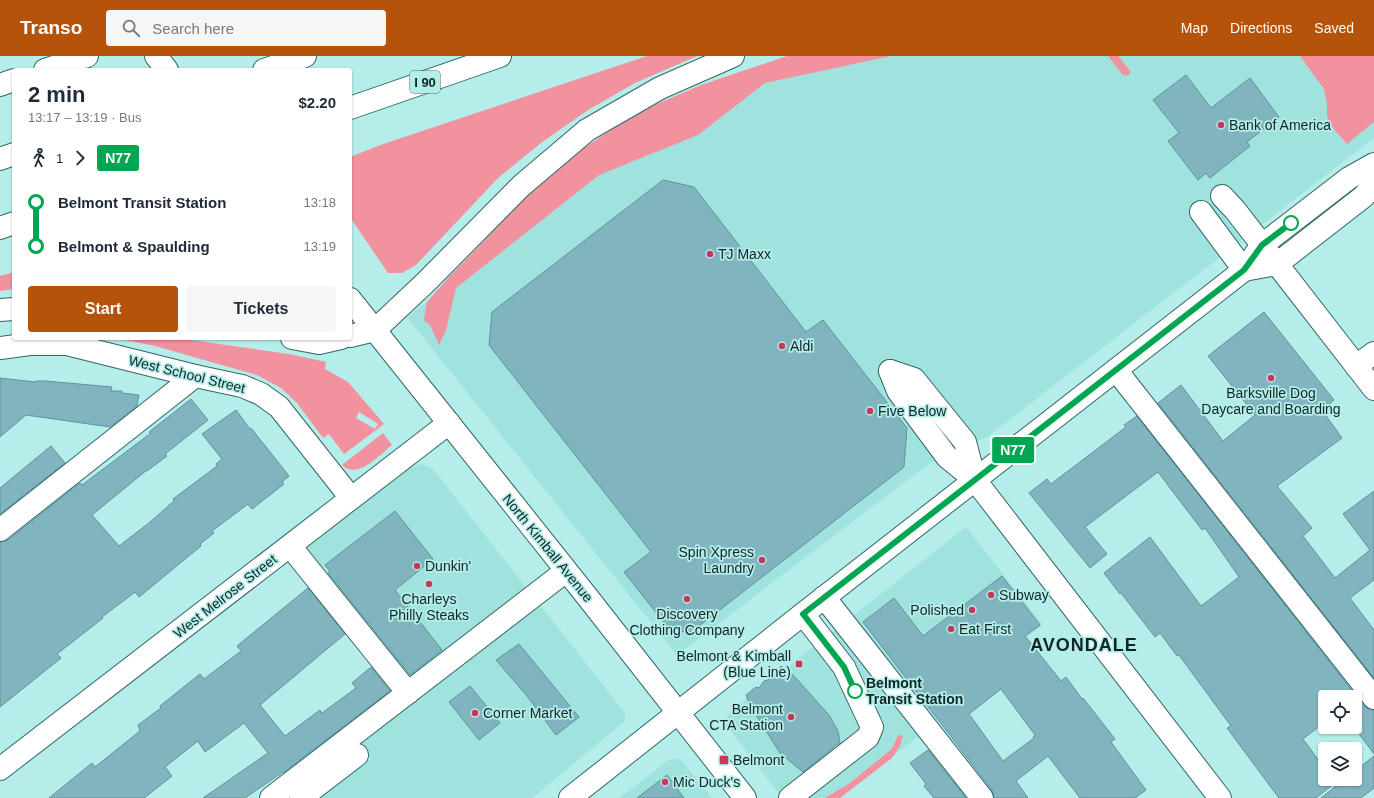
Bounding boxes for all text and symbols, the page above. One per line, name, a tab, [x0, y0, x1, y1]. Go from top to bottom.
search box	[106, 10, 386, 46]
text: Transo	[20, 17, 82, 38]
icon: search	[120, 17, 142, 39]
text: Search here	[152, 20, 234, 37]
text: Map	[1181, 20, 1208, 36]
text: Directions	[1230, 20, 1292, 36]
text: Saved	[1314, 20, 1354, 36]
road number: I 90	[410, 71, 440, 93]
text: 2 min	[28, 82, 85, 107]
text: $2.20	[298, 94, 336, 111]
text: 13:17 – 13:19 · Bus	[28, 110, 141, 125]
place label: Bank of America	[1229, 117, 1331, 133]
marker: Bank of America	[1216, 120, 1226, 130]
icon: walk	[28, 147, 50, 169]
icon: forward	[69, 147, 91, 169]
text: N77	[105, 150, 131, 166]
text: 1	[56, 151, 63, 166]
text: Belmont Transit Station	[58, 194, 226, 211]
text: 13:18	[303, 195, 336, 210]
unlabelled marker	[1283, 215, 1299, 231]
text: Belmont & Spaulding	[58, 238, 210, 255]
text: 13:19	[303, 239, 336, 254]
place label: TJ Maxx	[718, 246, 771, 262]
marker: TJ Maxx	[705, 249, 715, 259]
button: Start	[28, 286, 178, 332]
button: Tickets	[186, 286, 336, 332]
place label: Aldi	[790, 338, 813, 354]
marker: Aldi	[777, 341, 787, 351]
street label: West School Street	[127, 352, 247, 396]
marker: Barksville Dog Daycare and Boarding	[1266, 373, 1276, 383]
place label: Barksville Dog Daycare and Boarding	[1201, 385, 1341, 417]
place label: Five Below	[878, 403, 947, 419]
marker: Five Below	[865, 406, 875, 416]
line badge: N77	[990, 437, 1036, 463]
text: N77	[1000, 442, 1026, 458]
street label: North Kimball Avenue	[500, 491, 597, 605]
place label: Spin Xpress Laundry	[679, 544, 754, 576]
street label: West Melrose Street	[170, 551, 280, 641]
marker: Spin Xpress Laundry	[757, 555, 767, 565]
place label: Dunkin'	[425, 558, 471, 574]
marker: Dunkin'	[412, 561, 422, 571]
marker: Charleys Philly Steaks	[424, 579, 434, 589]
place label: Subway	[999, 587, 1049, 603]
marker: Subway	[986, 590, 996, 600]
place label: Charleys Philly Steaks	[389, 591, 469, 623]
marker: Discovery Clothing Company	[682, 594, 692, 604]
place label: Polished	[910, 602, 964, 618]
marker: Polished	[967, 605, 977, 615]
place label: Discovery Clothing Company	[629, 606, 745, 638]
place label: Eat First	[959, 621, 1011, 637]
marker: Eat First	[946, 624, 956, 634]
district label: AVONDALE	[1030, 635, 1138, 655]
place label: Belmont & Kimball (Blue Line)	[677, 648, 791, 680]
marker: Belmont & Kimball (Blue Line)	[794, 659, 804, 669]
place label: Belmont Transit Station	[866, 675, 963, 707]
marker: Belmont Transit Station	[847, 683, 863, 699]
map controls	[1318, 690, 1362, 786]
button: locate	[1318, 690, 1362, 734]
place label: Belmont CTA Station	[709, 701, 783, 733]
place label: Corner Market	[483, 705, 573, 721]
marker: Corner Market	[470, 708, 480, 718]
marker: Belmont CTA Station	[786, 712, 796, 722]
button: layers	[1318, 742, 1362, 786]
place label: Belmont	[733, 752, 784, 768]
marker: Belmont	[718, 754, 730, 766]
place label: Mic Duck's	[673, 774, 740, 790]
marker: Mic Duck's	[660, 777, 670, 787]

